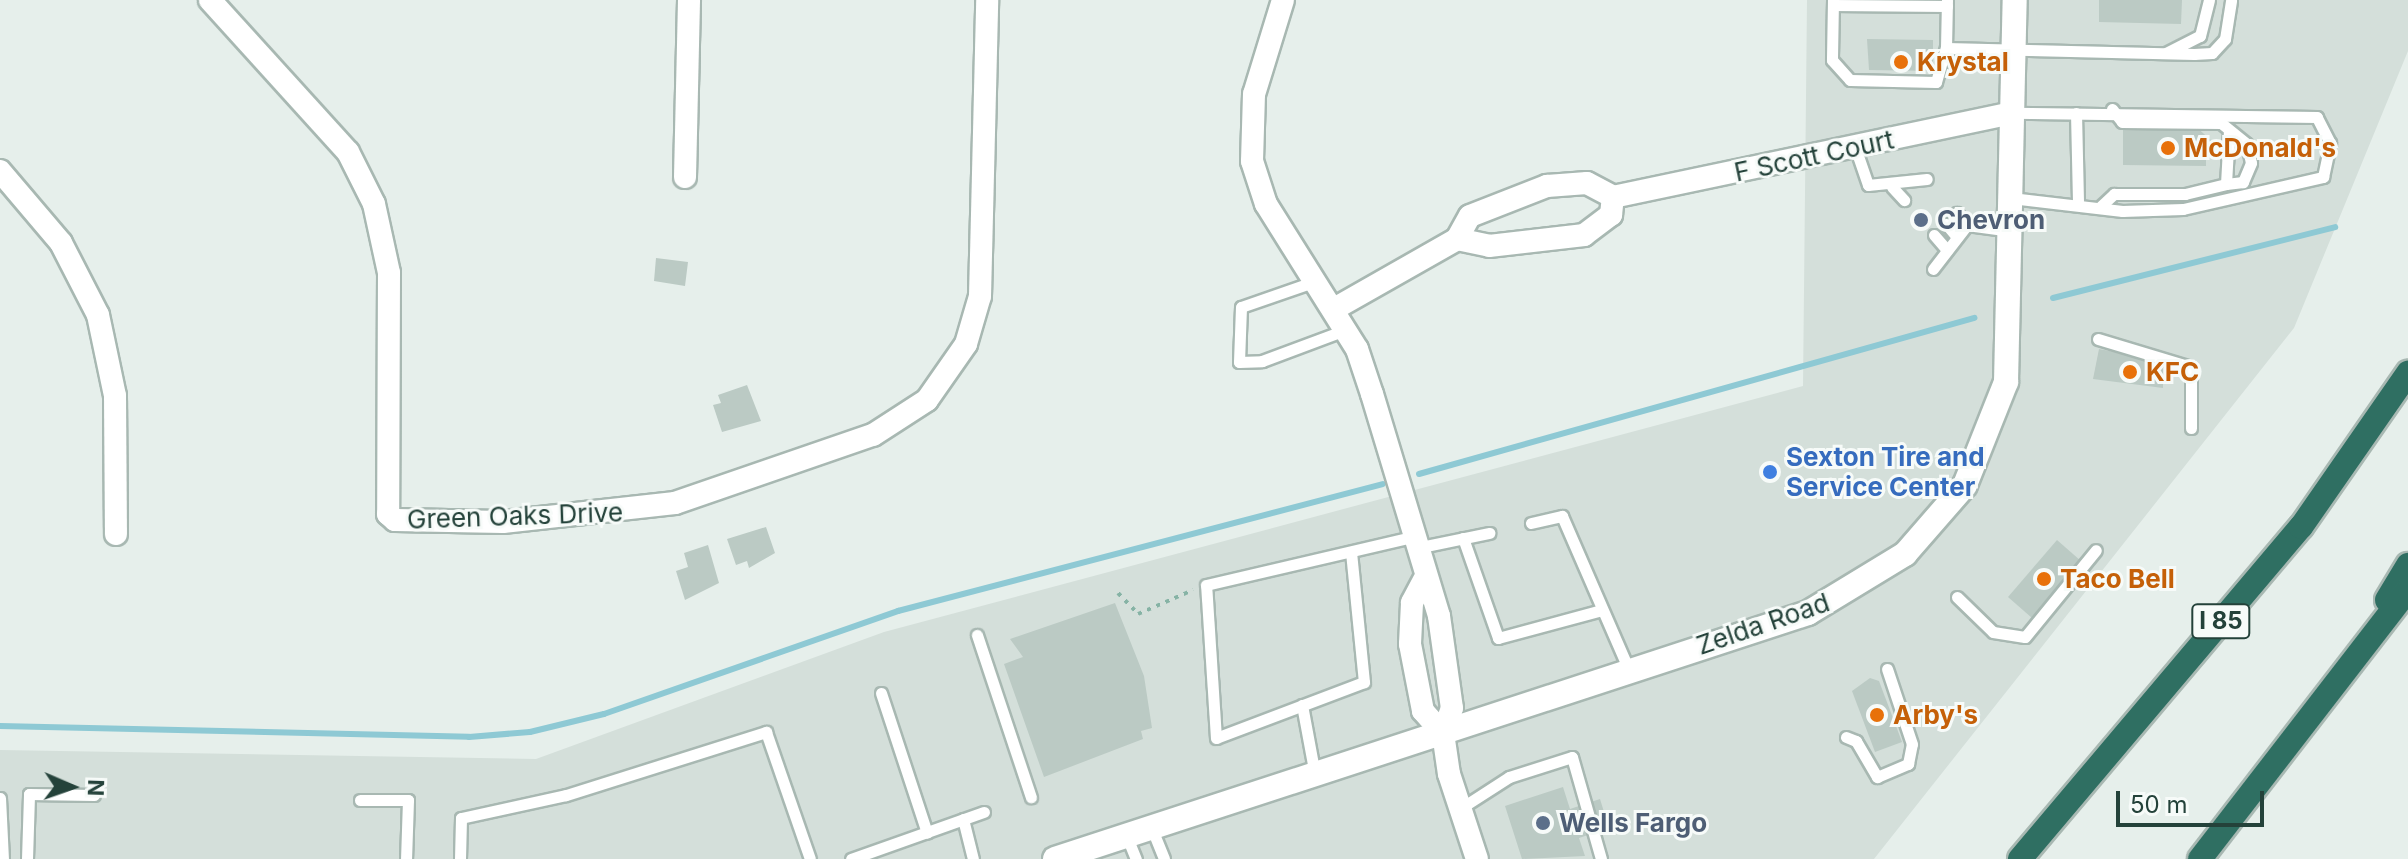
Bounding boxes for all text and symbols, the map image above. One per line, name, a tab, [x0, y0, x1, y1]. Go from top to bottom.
place label: Krystal	[1917, 46, 2009, 78]
marker: Krystal	[1892, 53, 1910, 71]
street label: F Scott Court	[1731, 124, 1897, 188]
place label: McDonald's	[2184, 132, 2336, 164]
marker: McDonald's	[2159, 139, 2177, 157]
place label: Chevron	[1937, 204, 2045, 236]
marker: Chevron	[1912, 211, 1930, 229]
place label: KFC	[2146, 356, 2199, 388]
marker: KFC	[2121, 363, 2139, 381]
place label: Sexton Tire and Service Center	[1786, 441, 1985, 502]
marker: Sexton Tire and Service Center	[1761, 463, 1779, 481]
street label: Green Oaks Drive	[406, 497, 624, 535]
place label: Taco Bell	[2060, 563, 2175, 595]
marker: Taco Bell	[2035, 570, 2053, 588]
street label: Zelda Road	[1693, 587, 1833, 661]
road number: I 85	[2191, 601, 2251, 641]
place label: Arby's	[1893, 699, 1978, 731]
marker: Arby's	[1868, 706, 1886, 724]
north arrow	[32, 747, 112, 827]
scale bar	[2120, 775, 2268, 825]
text: N	[83, 779, 109, 797]
text: 50 m	[2130, 790, 2188, 819]
place label: Wells Fargo	[1559, 807, 1707, 839]
marker: Wells Fargo	[1534, 814, 1552, 832]

